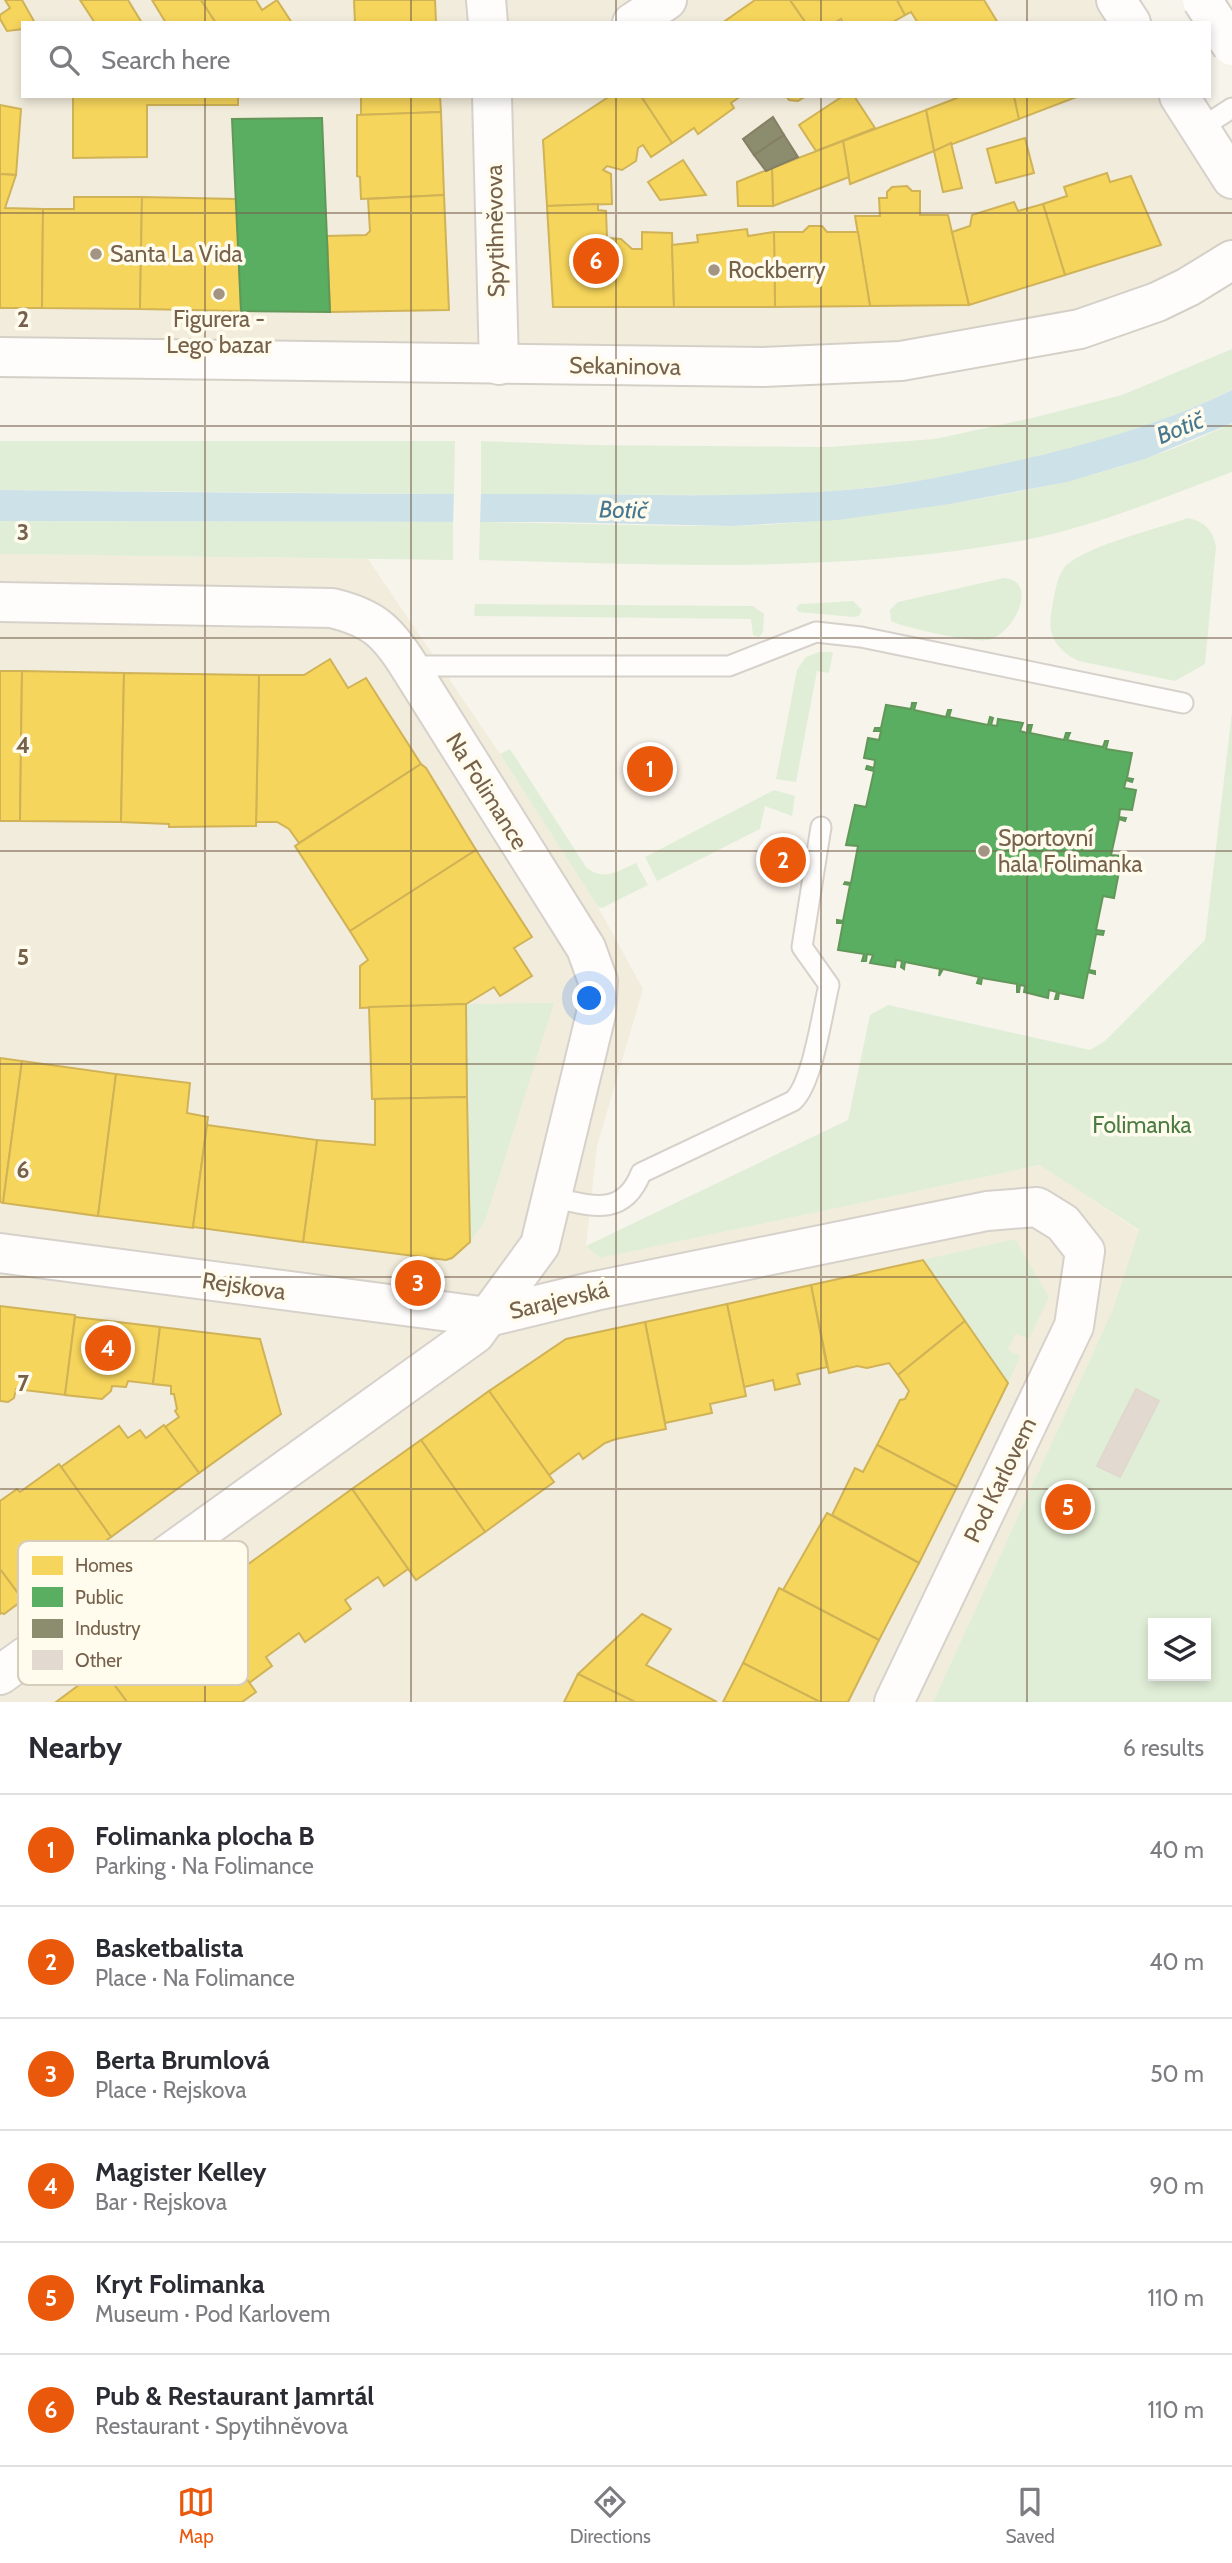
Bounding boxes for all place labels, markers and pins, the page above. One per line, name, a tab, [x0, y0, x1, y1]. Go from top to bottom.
pin: 6	[573, 235, 619, 287]
place label: Santa La Vida	[110, 240, 243, 268]
marker: Santa La Vida	[88, 246, 104, 262]
place label: Rockberry	[728, 256, 826, 284]
marker: Rockberry	[706, 262, 722, 278]
marker: Figurera - Lego bazar	[211, 286, 227, 302]
place label: Figurera - Lego bazar	[166, 305, 272, 359]
pin: 1	[627, 743, 673, 795]
place label: Sportovní hala Folimanka	[998, 824, 1142, 878]
pin: 2	[760, 834, 806, 886]
marker: Sportovní hala Folimanka	[976, 843, 992, 859]
pin: 3	[395, 1257, 441, 1309]
pin: 4	[85, 1322, 131, 1374]
pin: 5	[1045, 1481, 1091, 1533]

